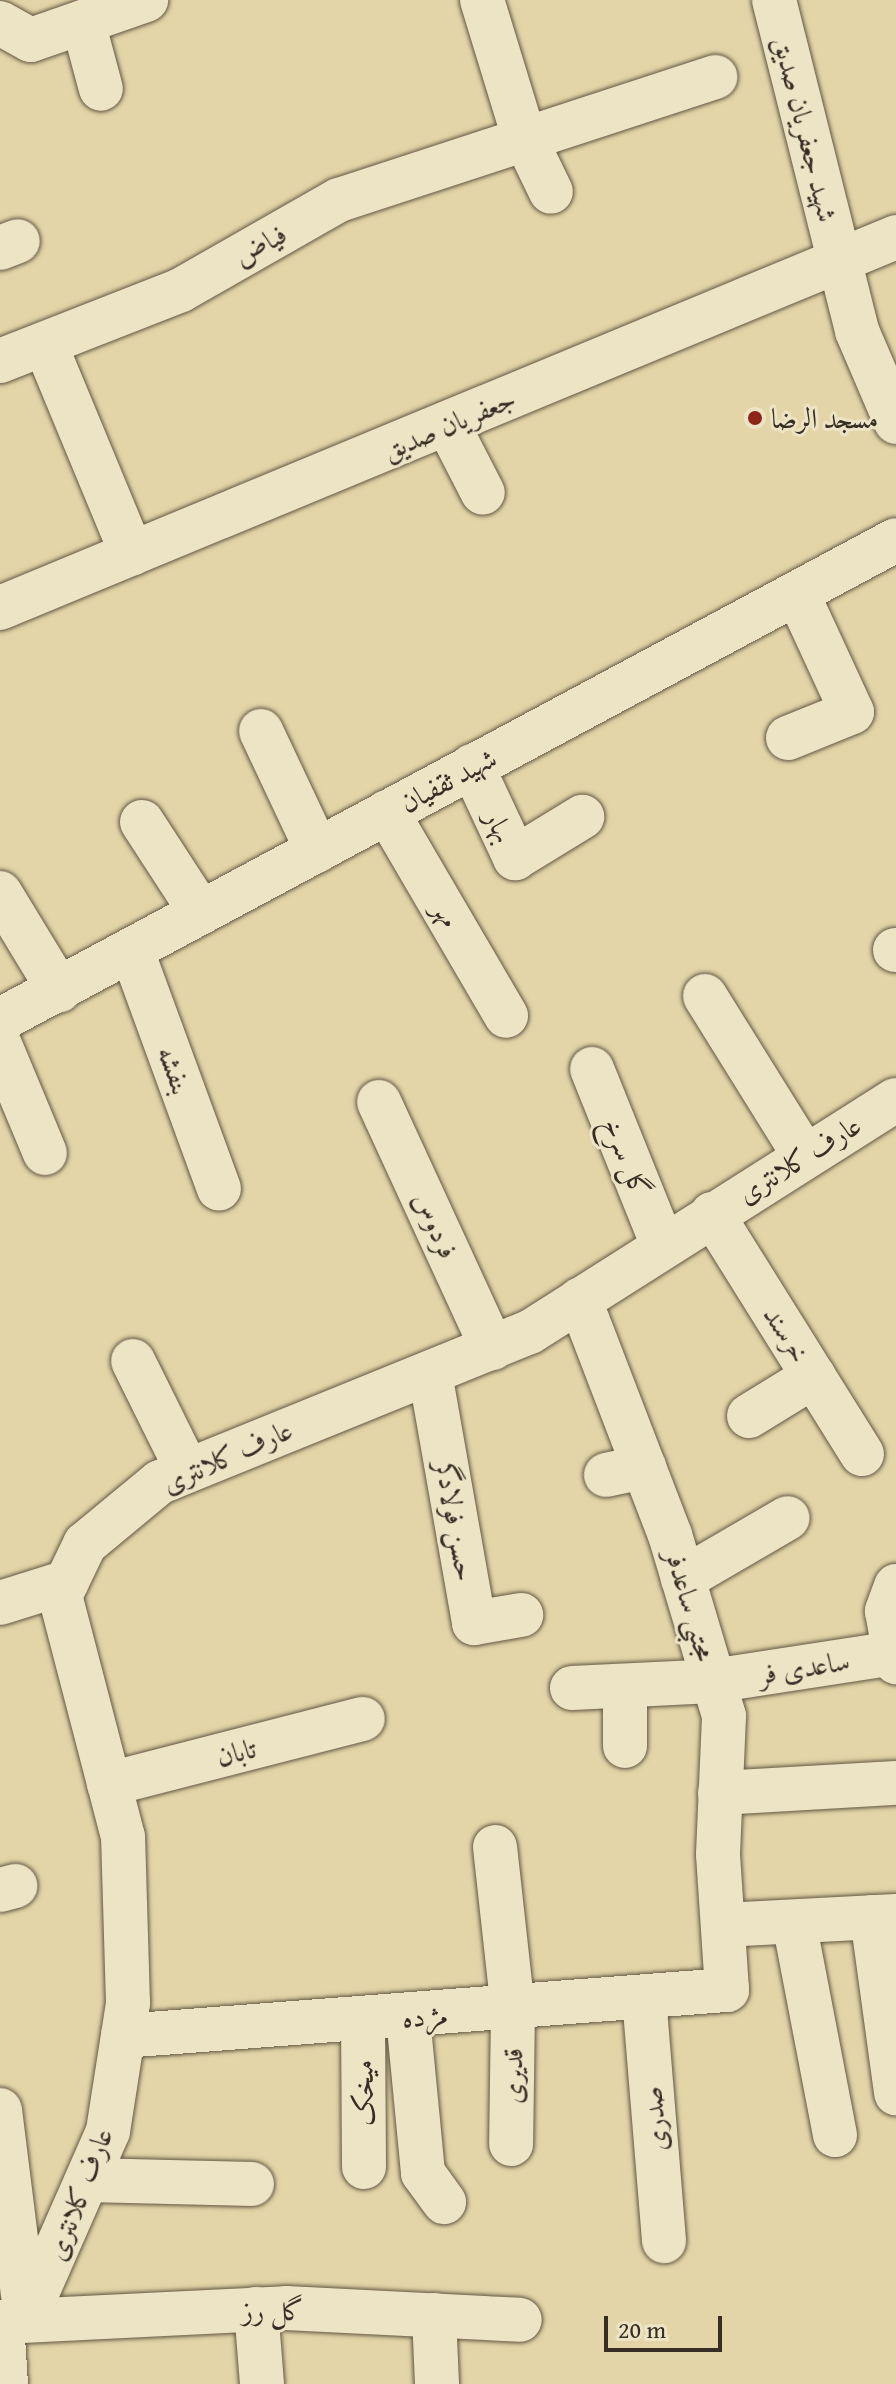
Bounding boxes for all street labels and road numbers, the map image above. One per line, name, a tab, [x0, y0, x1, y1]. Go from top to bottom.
street label: شهید جعفریان صدیق	[767, 33, 845, 225]
street label: فیاض	[228, 217, 292, 273]
street label: جعفریان صدیق	[377, 381, 521, 467]
street label: شهید ثقفیان	[394, 741, 502, 819]
street label: بهار	[478, 804, 522, 848]
street label: مهر	[426, 895, 468, 933]
street label: بنفشه	[151, 1041, 199, 1099]
street label: عارف کلانتری	[731, 1108, 867, 1210]
street label: گل سرخ	[596, 1112, 658, 1202]
street label: فردوس	[406, 1186, 466, 1264]
street label: خرسند	[757, 1299, 817, 1369]
street label: عارف کلانتری	[157, 1412, 297, 1500]
street label: حسن فولادگر	[429, 1458, 483, 1584]
street label: مجتبی ساعدفر	[659, 1545, 723, 1665]
street label: ساعدی فر	[756, 1643, 852, 1691]
street label: تابان	[213, 1731, 259, 1773]
street label: مژده	[401, 1998, 449, 2034]
street label: قدیری	[495, 2048, 529, 2104]
street label: میخک	[346, 2059, 380, 2127]
street label: صدری	[634, 2085, 674, 2153]
street label: عارف کلانتری	[38, 2123, 120, 2265]
street label: گل رز	[242, 2293, 304, 2327]

